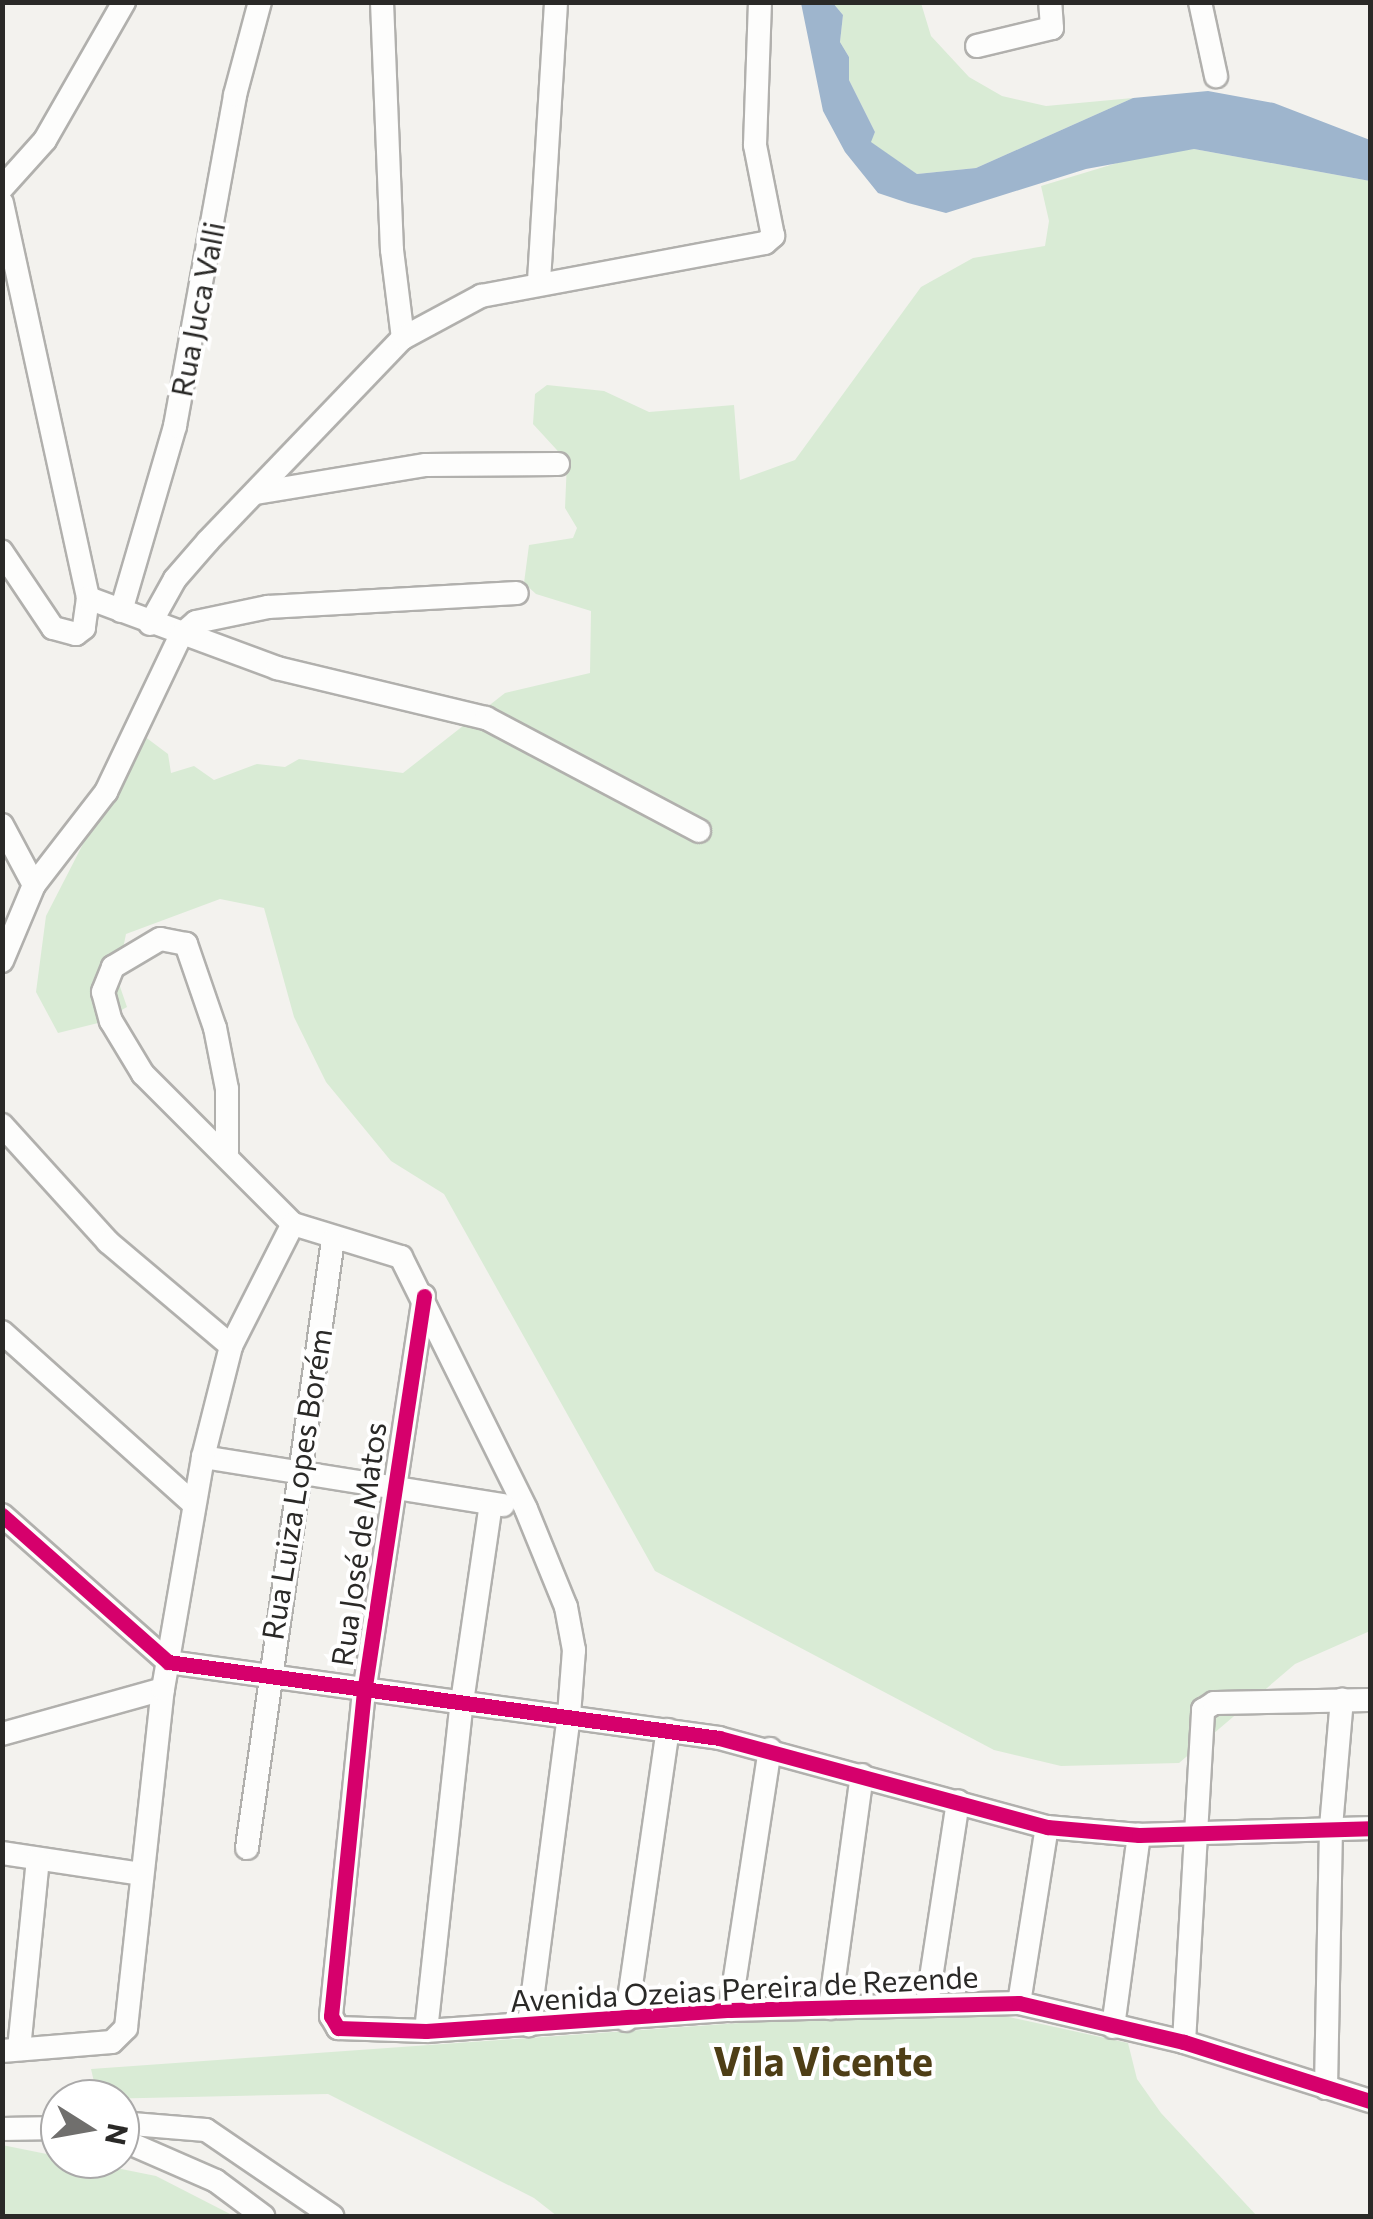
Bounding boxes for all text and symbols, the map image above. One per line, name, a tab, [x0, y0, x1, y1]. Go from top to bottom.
street label: Rua Juca Valli	[162, 218, 232, 400]
street label: Rua Luiza Lopes Borém	[254, 1326, 338, 1642]
street label: Rua José de Matos	[323, 1420, 393, 1668]
street label: Avenida Ozeias Pereira de Rezende	[509, 1958, 979, 2018]
district label: Vila Vicente	[713, 2036, 933, 2084]
north arrow	[40, 2079, 140, 2179]
text: N	[99, 2121, 136, 2148]

